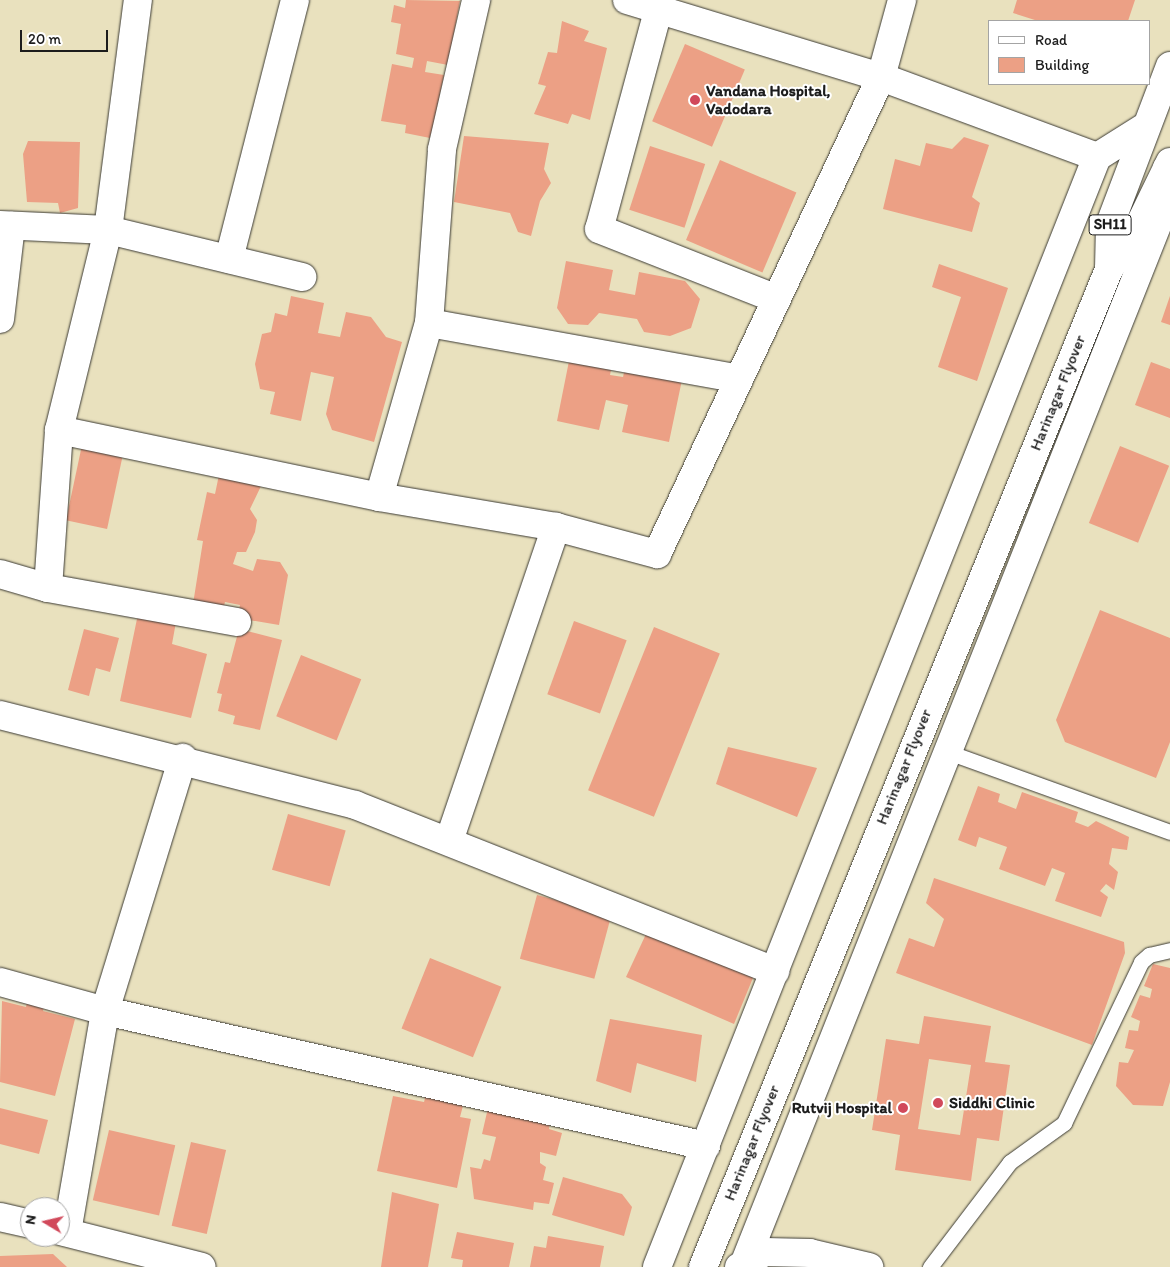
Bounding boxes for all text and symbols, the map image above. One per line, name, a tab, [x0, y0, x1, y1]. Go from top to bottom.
scale bar	[22, 20, 110, 52]
legend	[988, 20, 1150, 85]
text: 20 m	[28, 30, 61, 48]
text: Road	[1035, 31, 1067, 49]
text: Building	[1035, 56, 1089, 74]
place label: Vandana Hospital, Vadodara	[706, 81, 831, 119]
marker: Vandana Hospital, Vadodara	[688, 93, 702, 107]
road number: SH11	[1088, 212, 1132, 238]
street label: Harinagar Flyover	[1026, 332, 1090, 454]
street label: Harinagar Flyover	[872, 706, 936, 828]
street label: Harinagar Flyover	[720, 1082, 784, 1204]
place label: Siddhi Clinic	[949, 1093, 1035, 1113]
marker: Siddhi Clinic	[931, 1096, 945, 1110]
place label: Rutvij Hospital	[791, 1098, 892, 1118]
marker: Rutvij Hospital	[896, 1101, 910, 1115]
north arrow	[20, 1197, 70, 1247]
text: N	[22, 1214, 40, 1226]

